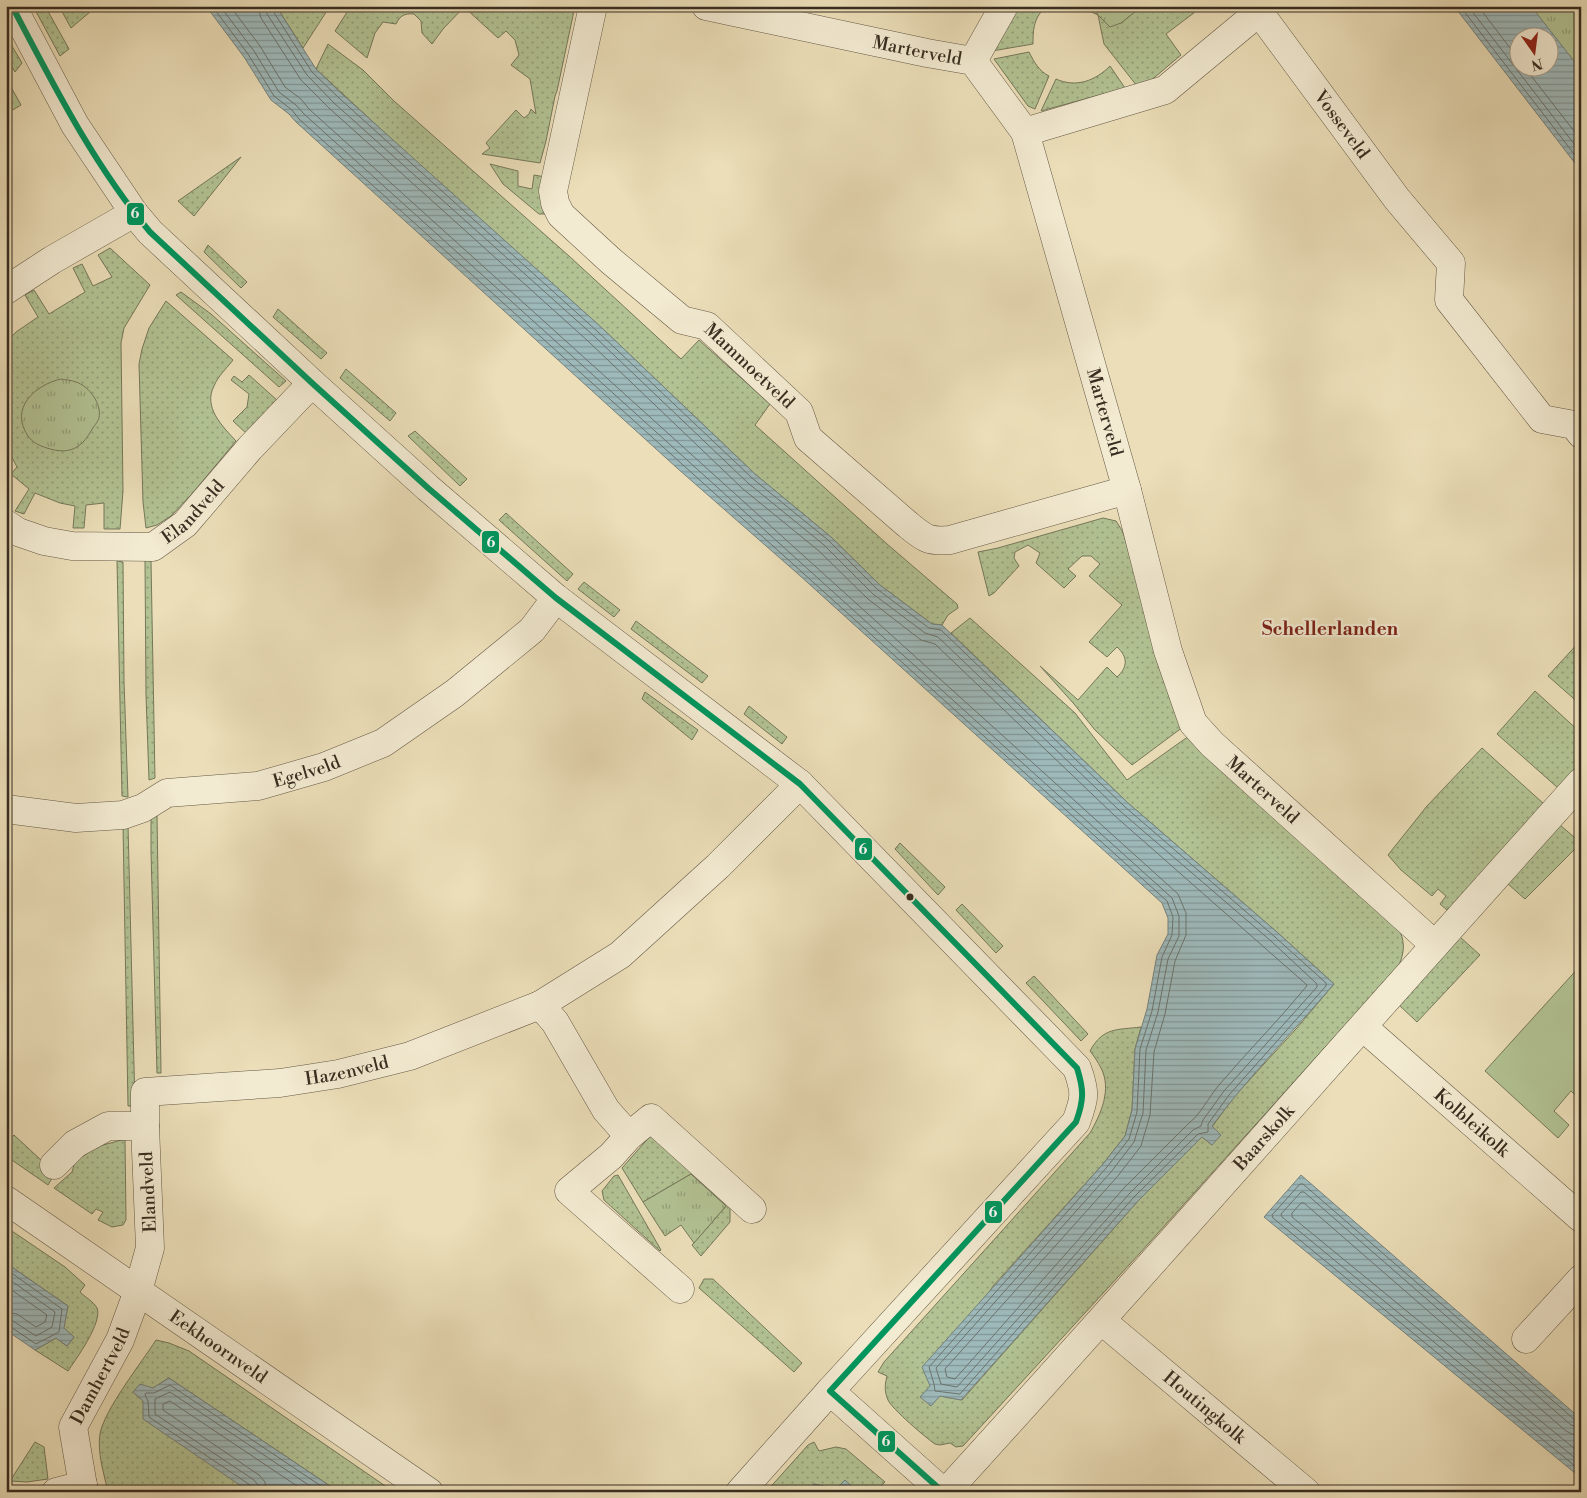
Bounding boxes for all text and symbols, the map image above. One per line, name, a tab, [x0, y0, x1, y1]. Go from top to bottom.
north arrow	[1510, 28, 1560, 78]
street label: Marterveld	[871, 31, 964, 71]
text: N	[1529, 54, 1544, 74]
street label: Vosseveld	[1308, 85, 1375, 164]
line badge: 6	[126, 202, 145, 226]
text: 6	[131, 205, 140, 223]
street label: Mammoetveld	[699, 318, 800, 414]
street label: Marterveld	[1081, 366, 1128, 460]
street label: Elandveld	[157, 475, 230, 549]
line badge: 6	[481, 530, 500, 554]
text: 6	[487, 534, 496, 552]
district label: Schellerlanden	[1262, 617, 1399, 641]
street label: Egelveld	[270, 750, 345, 793]
street label: Marterveld	[1221, 751, 1304, 830]
line badge: 6	[854, 837, 873, 861]
text: 6	[859, 841, 868, 859]
unlabelled marker	[905, 892, 915, 902]
street label: Hazenveld	[303, 1051, 392, 1091]
street label: Kolbleikolk	[1429, 1084, 1516, 1163]
street label: Baarskolk	[1228, 1099, 1301, 1176]
street label: Elandveld	[135, 1150, 162, 1233]
line badge: 6	[984, 1200, 1003, 1224]
text: 6	[989, 1204, 998, 1222]
street label: Eekhoornveld	[165, 1305, 272, 1389]
street label: Damhertveld	[66, 1324, 136, 1429]
street label: Houtingkolk	[1158, 1366, 1252, 1450]
line badge: 6	[877, 1430, 896, 1453]
text: 6	[882, 1433, 891, 1451]

